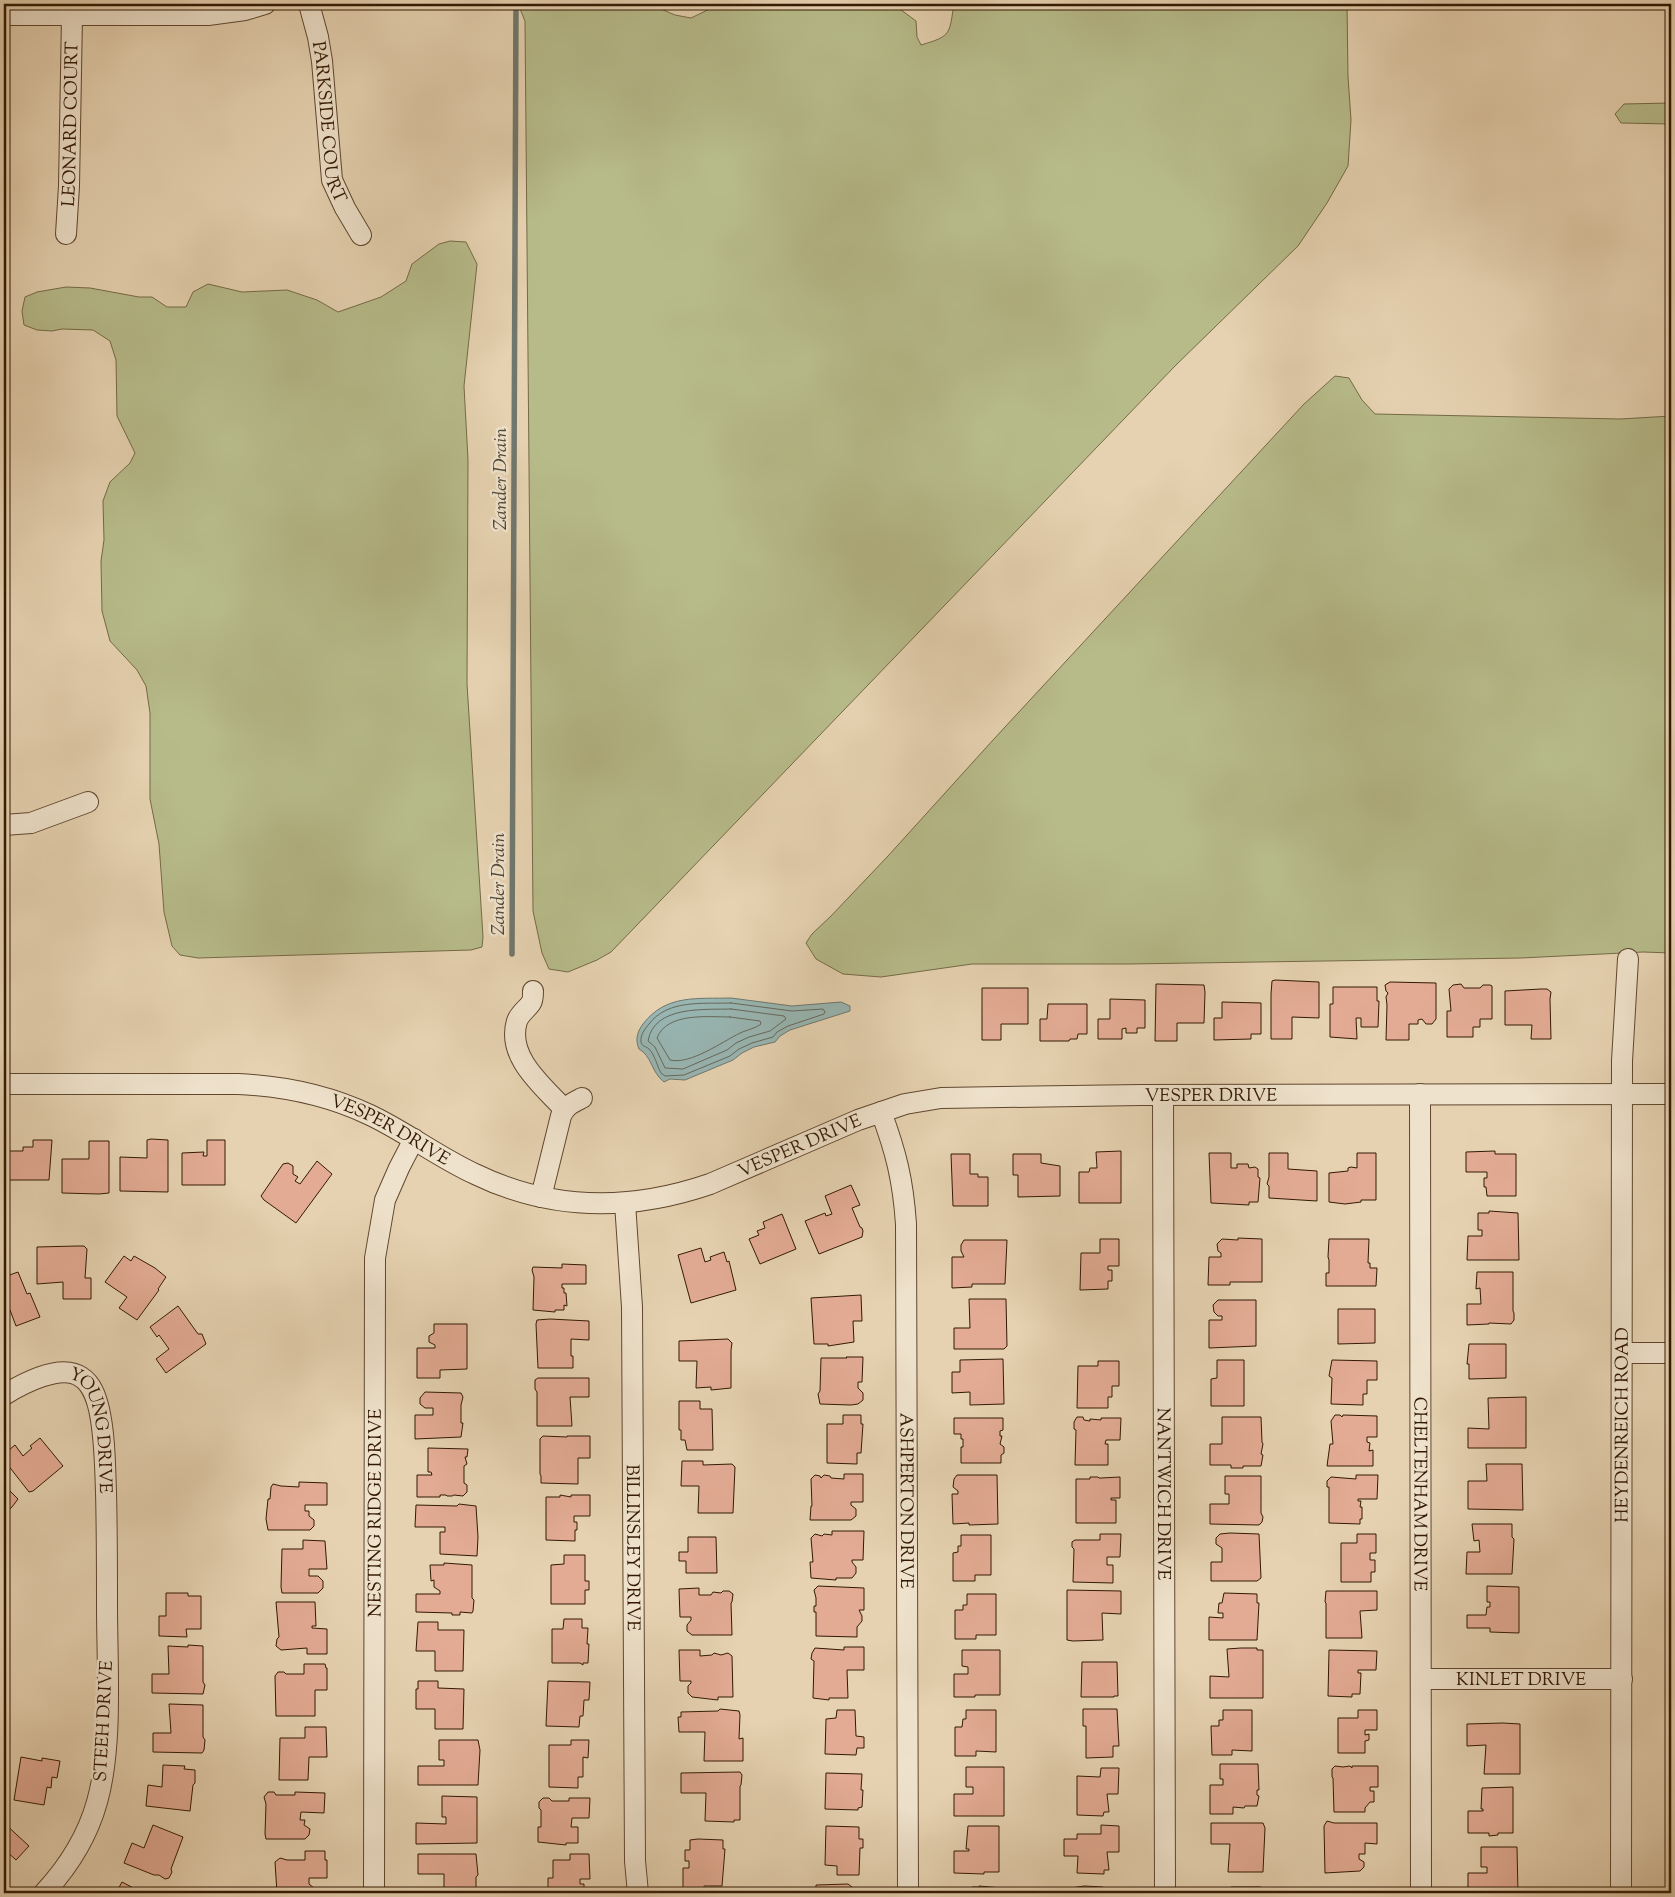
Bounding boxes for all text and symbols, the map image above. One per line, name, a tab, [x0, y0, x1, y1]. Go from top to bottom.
street label: PARKSIDE COURT	[304, 39, 352, 208]
street label: LEONARD COURT	[57, 41, 87, 208]
water label: Zander Drain	[488, 428, 515, 530]
water label: Zander Drain	[486, 833, 513, 935]
street label: VESPER DRIVE	[1145, 1084, 1277, 1110]
street label: VESPER DRIVE	[326, 1089, 454, 1173]
street label: VESPER DRIVE	[734, 1109, 866, 1185]
street label: HEYDENREICH ROAD	[1610, 1327, 1637, 1523]
street label: YOUNG DRIVE	[65, 1362, 117, 1494]
street label: CHELTENHAM DRIVE	[1405, 1397, 1432, 1591]
street label: NANTWICH DRIVE	[1149, 1408, 1175, 1581]
street label: NESTING RIDGE DRIVE	[363, 1409, 390, 1617]
street label: ASHPERTON DRIVE	[892, 1413, 918, 1589]
street label: BILLINSLEY DRIVE	[618, 1464, 645, 1631]
street label: STEEH DRIVE	[89, 1660, 121, 1783]
street label: KINLET DRIVE	[1456, 1668, 1586, 1694]

